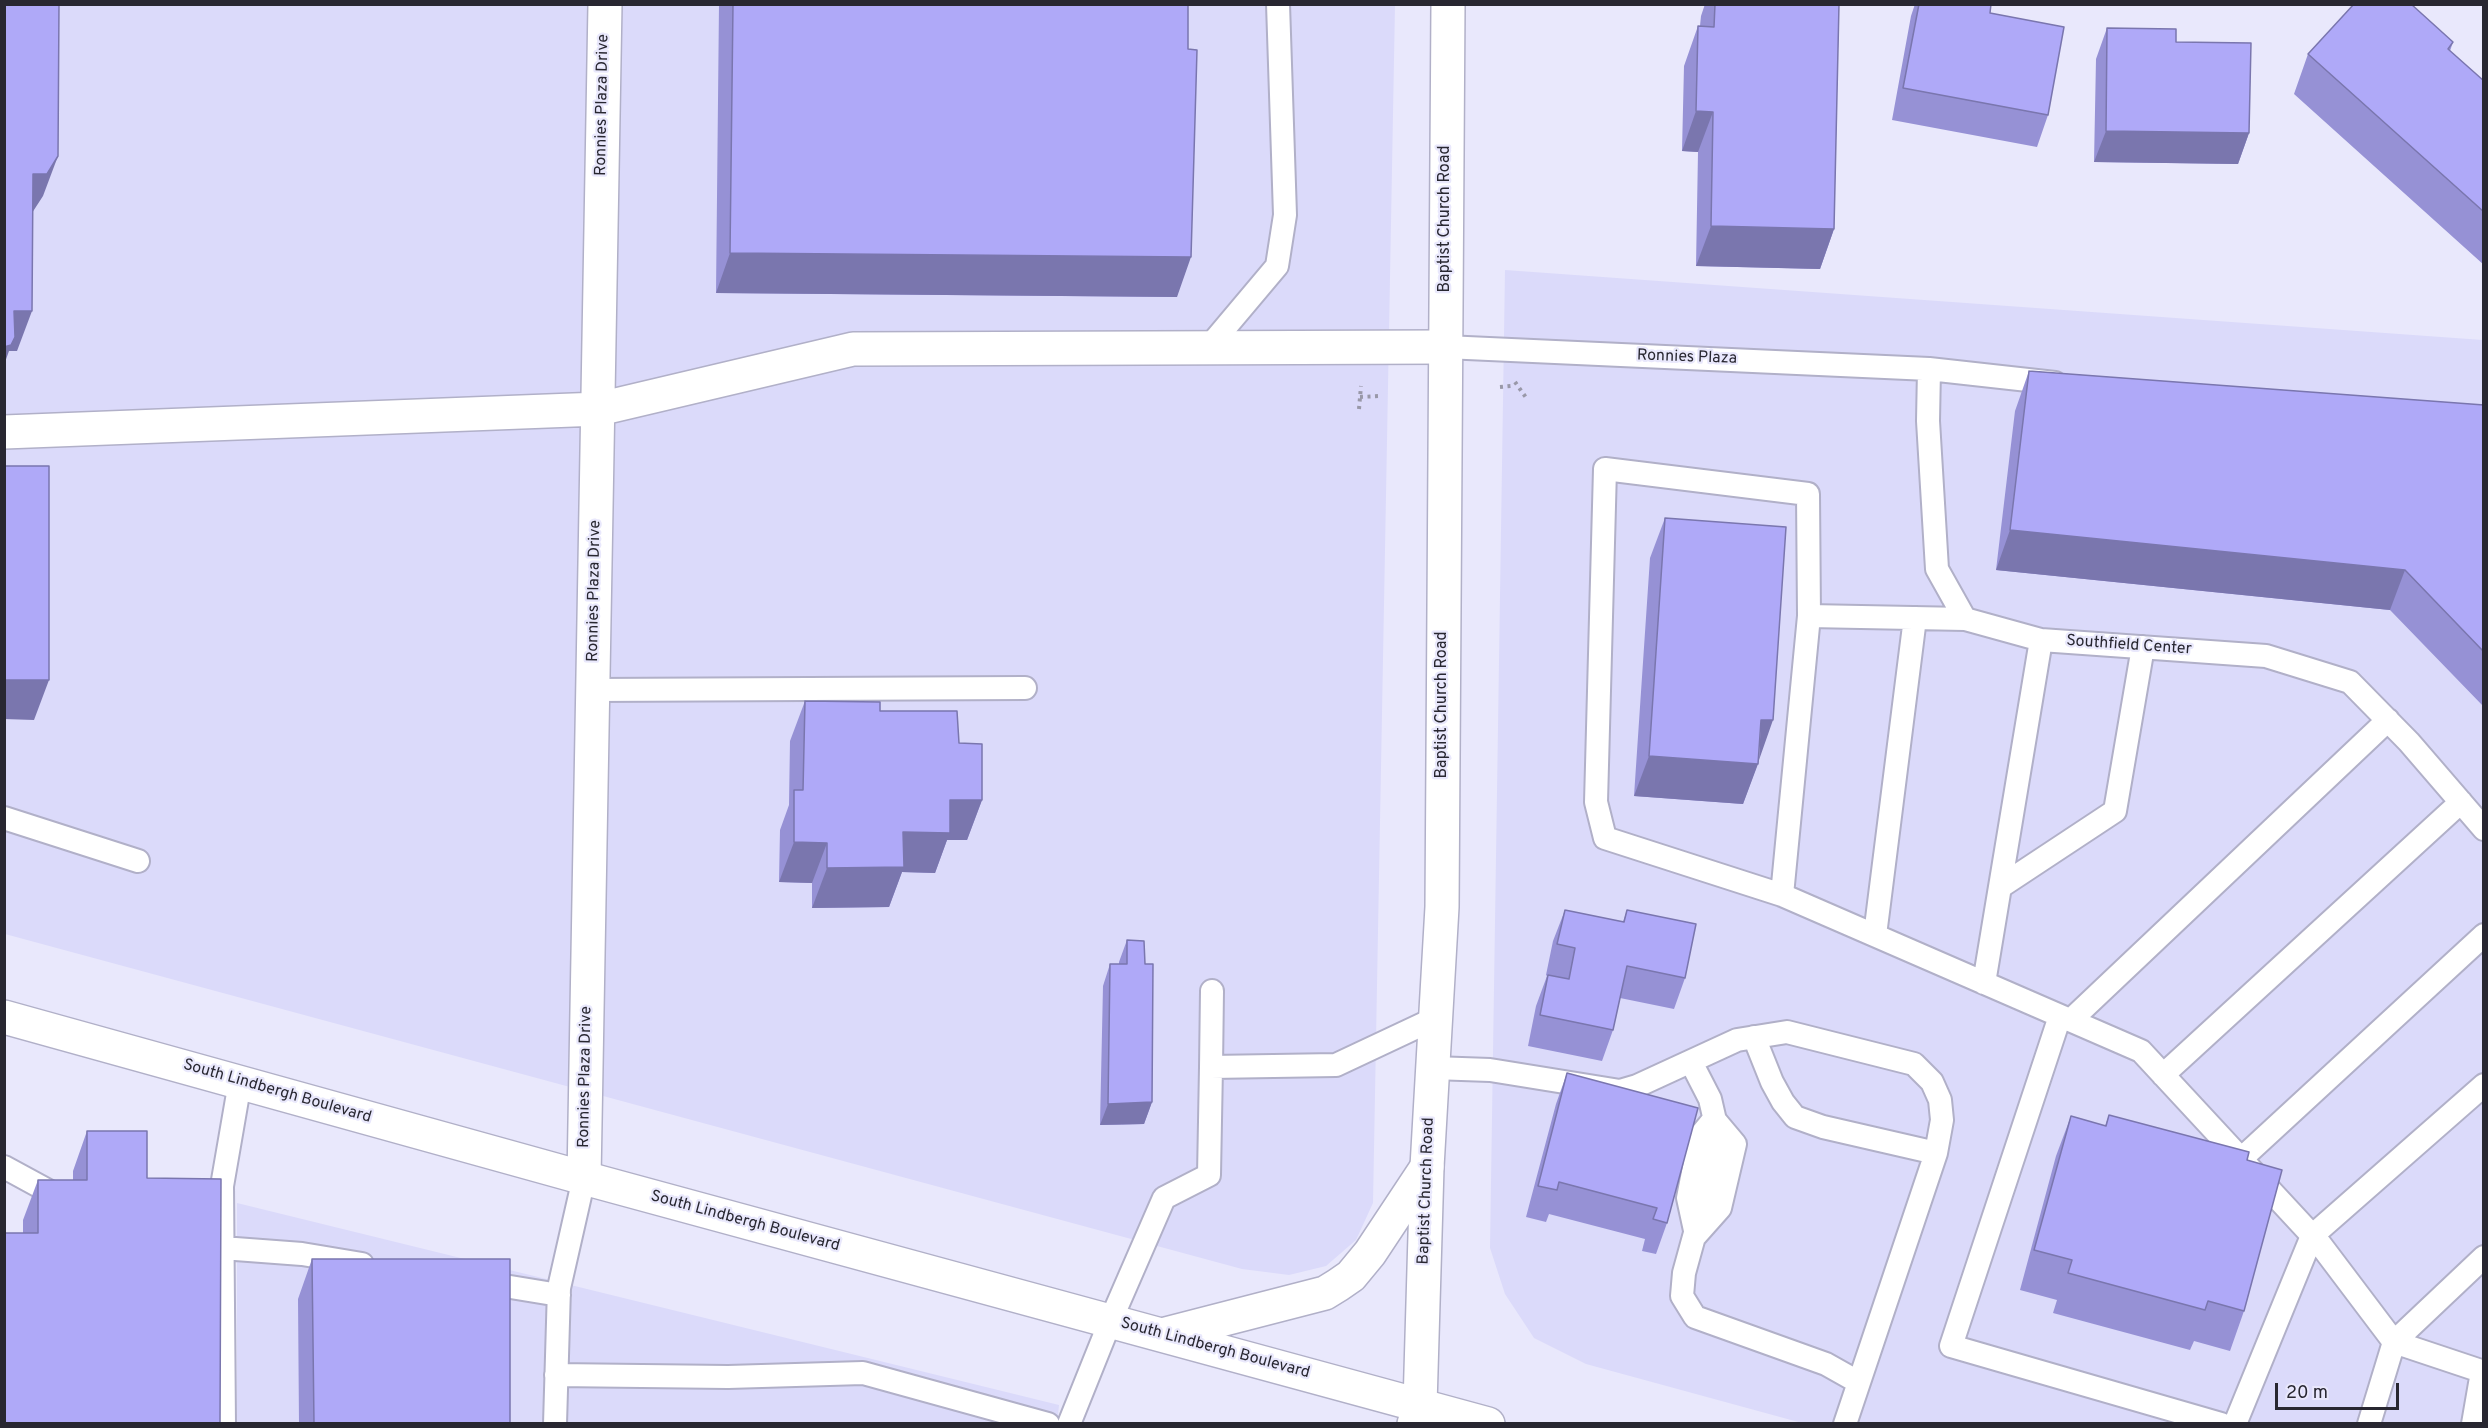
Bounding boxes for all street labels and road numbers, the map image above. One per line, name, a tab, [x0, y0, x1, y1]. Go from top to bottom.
street label: Ronnies Plaza Drive	[592, 34, 614, 176]
street label: Baptist Church Road	[1436, 145, 1456, 293]
street label: Ronnies Plaza	[1637, 347, 1737, 369]
street label: Ronnies Plaza Drive	[584, 520, 606, 662]
street label: Baptist Church Road	[1433, 631, 1453, 779]
street label: Southfield Center	[2066, 632, 2192, 660]
street label: Ronnies Plaza Drive	[575, 1006, 597, 1148]
street label: South Lindbergh Boulevard	[181, 1056, 373, 1128]
street label: Baptist Church Road	[1415, 1117, 1439, 1265]
street label: South Lindbergh Boulevard	[648, 1187, 842, 1257]
street label: South Lindbergh Boulevard	[1118, 1314, 1312, 1384]

